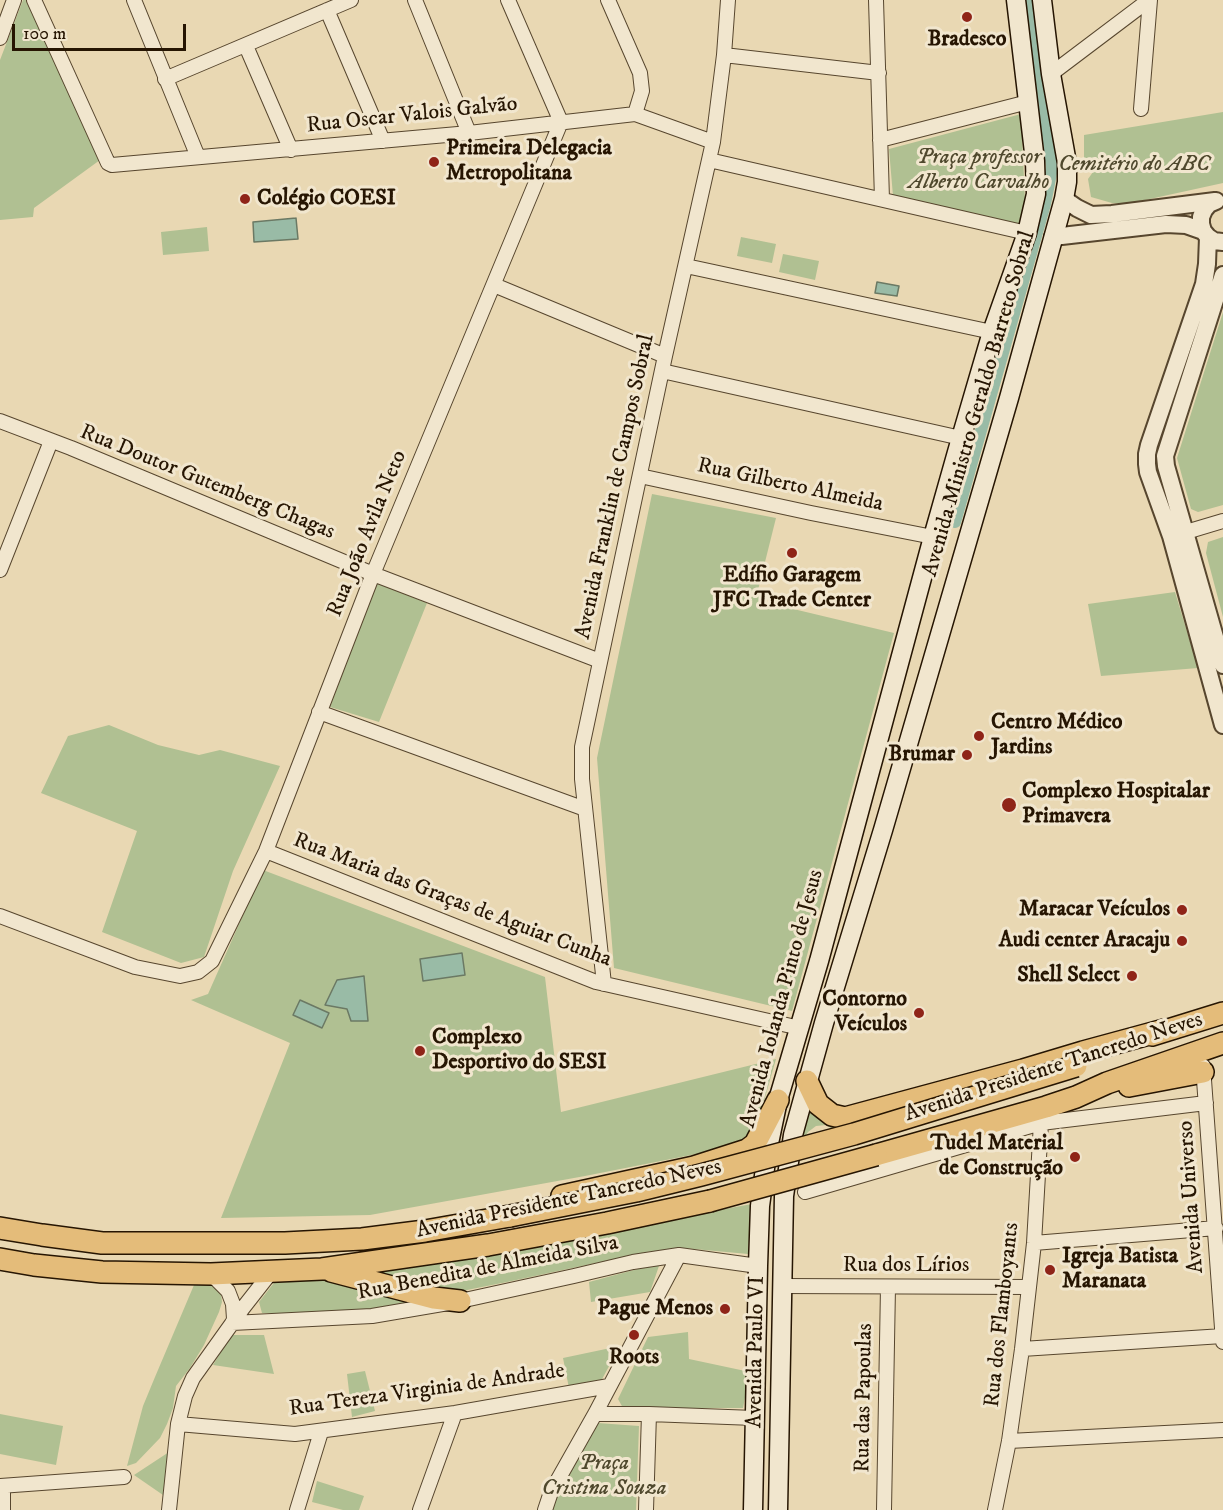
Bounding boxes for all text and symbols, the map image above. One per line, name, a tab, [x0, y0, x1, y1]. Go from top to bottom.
marker: Bradesco	[960, 10, 974, 24]
scale bar	[15, 12, 189, 50]
text: 100 m	[23, 23, 66, 45]
place label: Bradesco	[928, 27, 1006, 53]
street label: Rua Oscar Valois Galvão	[305, 92, 519, 140]
place label: Primeira Delegacia Metropolitana	[446, 136, 612, 188]
park label: Praça professor Alberto Carvalho	[909, 145, 1049, 196]
park label: Cemitério do ABC	[1058, 152, 1210, 178]
marker: Primeira Delegacia Metropolitana	[427, 155, 441, 169]
place label: Colégio COESI	[257, 186, 396, 212]
marker: Colégio COESI	[238, 192, 252, 206]
street label: Avenida Ministro Geraldo Barreto Sobral	[918, 228, 1042, 580]
street label: Avenida Franklin de Campos Sobral	[571, 332, 661, 642]
street label: Rua Doutor Gutemberg Chagas	[76, 420, 338, 546]
street label: Rua João Avila Neto	[323, 447, 413, 621]
street label: Rua Gilberto Almeida	[695, 453, 885, 519]
marker: Edífio Garagem JFC Trade Center	[785, 546, 799, 560]
place label: Edífio Garagem JFC Trade Center	[713, 563, 871, 614]
place label: Centro Médico Jardins	[991, 710, 1122, 762]
marker: Centro Médico Jardins	[972, 729, 986, 743]
place label: Brumar	[888, 742, 955, 768]
marker: Brumar	[960, 748, 974, 762]
place label: Complexo Hospitalar Primavera	[1022, 779, 1210, 830]
marker: Complexo Hospitalar Primavera	[1000, 796, 1018, 814]
street label: Rua Maria das Graças de Aguiar Cunha	[289, 828, 615, 974]
street label: Avenida Iolanda Pinto de Jesus	[736, 867, 830, 1131]
place label: Maracar Veículos	[1019, 897, 1170, 923]
marker: Maracar Veículos	[1175, 903, 1189, 917]
place label: Audi center Aracaju	[999, 928, 1170, 954]
marker: Audi center Aracaju	[1175, 934, 1189, 948]
place label: Shell Select	[1017, 963, 1120, 989]
marker: Shell Select	[1125, 969, 1139, 983]
place label: Contorno Veículos	[822, 987, 907, 1038]
marker: Contorno Veículos	[912, 1006, 926, 1020]
street label: Avenida Presidente Tancredo Neves	[902, 1007, 1206, 1129]
place label: Complexo Desportivo do SESI	[432, 1025, 607, 1076]
marker: Complexo Desportivo do SESI	[413, 1044, 427, 1058]
street label: Avenida Universo	[1173, 1120, 1211, 1274]
place label: Tudel Material de Construção	[931, 1131, 1063, 1182]
marker: Tudel Material de Construção	[1068, 1150, 1082, 1164]
street label: Avenida Presidente Tancredo Neves	[414, 1155, 724, 1245]
street label: Rua dos Flamboyants	[980, 1221, 1026, 1409]
street label: Rua Benedita de Almeida Silva	[355, 1231, 621, 1307]
place label: Igreja Batista Maranata	[1062, 1244, 1178, 1296]
street label: Rua dos Lírios	[843, 1253, 969, 1279]
marker: Igreja Batista Maranata	[1043, 1263, 1057, 1277]
street label: Avenida Paulo VI	[742, 1276, 772, 1428]
place label: Pague Menos	[597, 1296, 713, 1322]
marker: Pague Menos	[718, 1302, 732, 1316]
street label: Rua das Papoulas	[850, 1323, 880, 1473]
marker: Roots	[627, 1328, 641, 1342]
place label: Roots	[609, 1345, 659, 1371]
street label: Rua Tereza Virginia de Andrade	[288, 1359, 566, 1423]
park label: Praça Cristina Souza	[541, 1451, 667, 1502]

